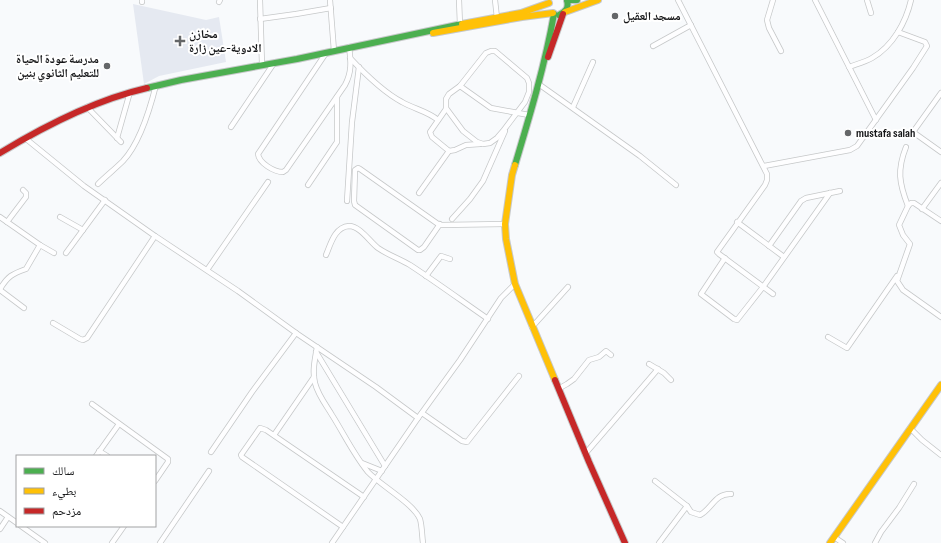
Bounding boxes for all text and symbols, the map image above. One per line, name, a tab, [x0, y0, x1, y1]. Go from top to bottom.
place label: مسجد العقيل	[623, 9, 681, 24]
marker: مسجد العقيل	[610, 11, 620, 21]
place label: مخازن الادوية-عين زارة	[189, 27, 262, 56]
marker: مخازن الادوية-عين زارة	[174, 35, 186, 47]
place label: مدرسة عودة الحياة للتعليم الثانوي بنين	[16, 52, 99, 82]
marker: مدرسة عودة الحياة للتعليم الثانوي بنين	[102, 61, 112, 71]
place label: mustafa salah	[856, 126, 915, 141]
marker: mustafa salah	[843, 128, 853, 138]
legend	[16, 455, 156, 527]
text: سالك	[52, 464, 74, 479]
text: بطيء	[52, 484, 76, 501]
text: مزدحم	[52, 504, 81, 519]

